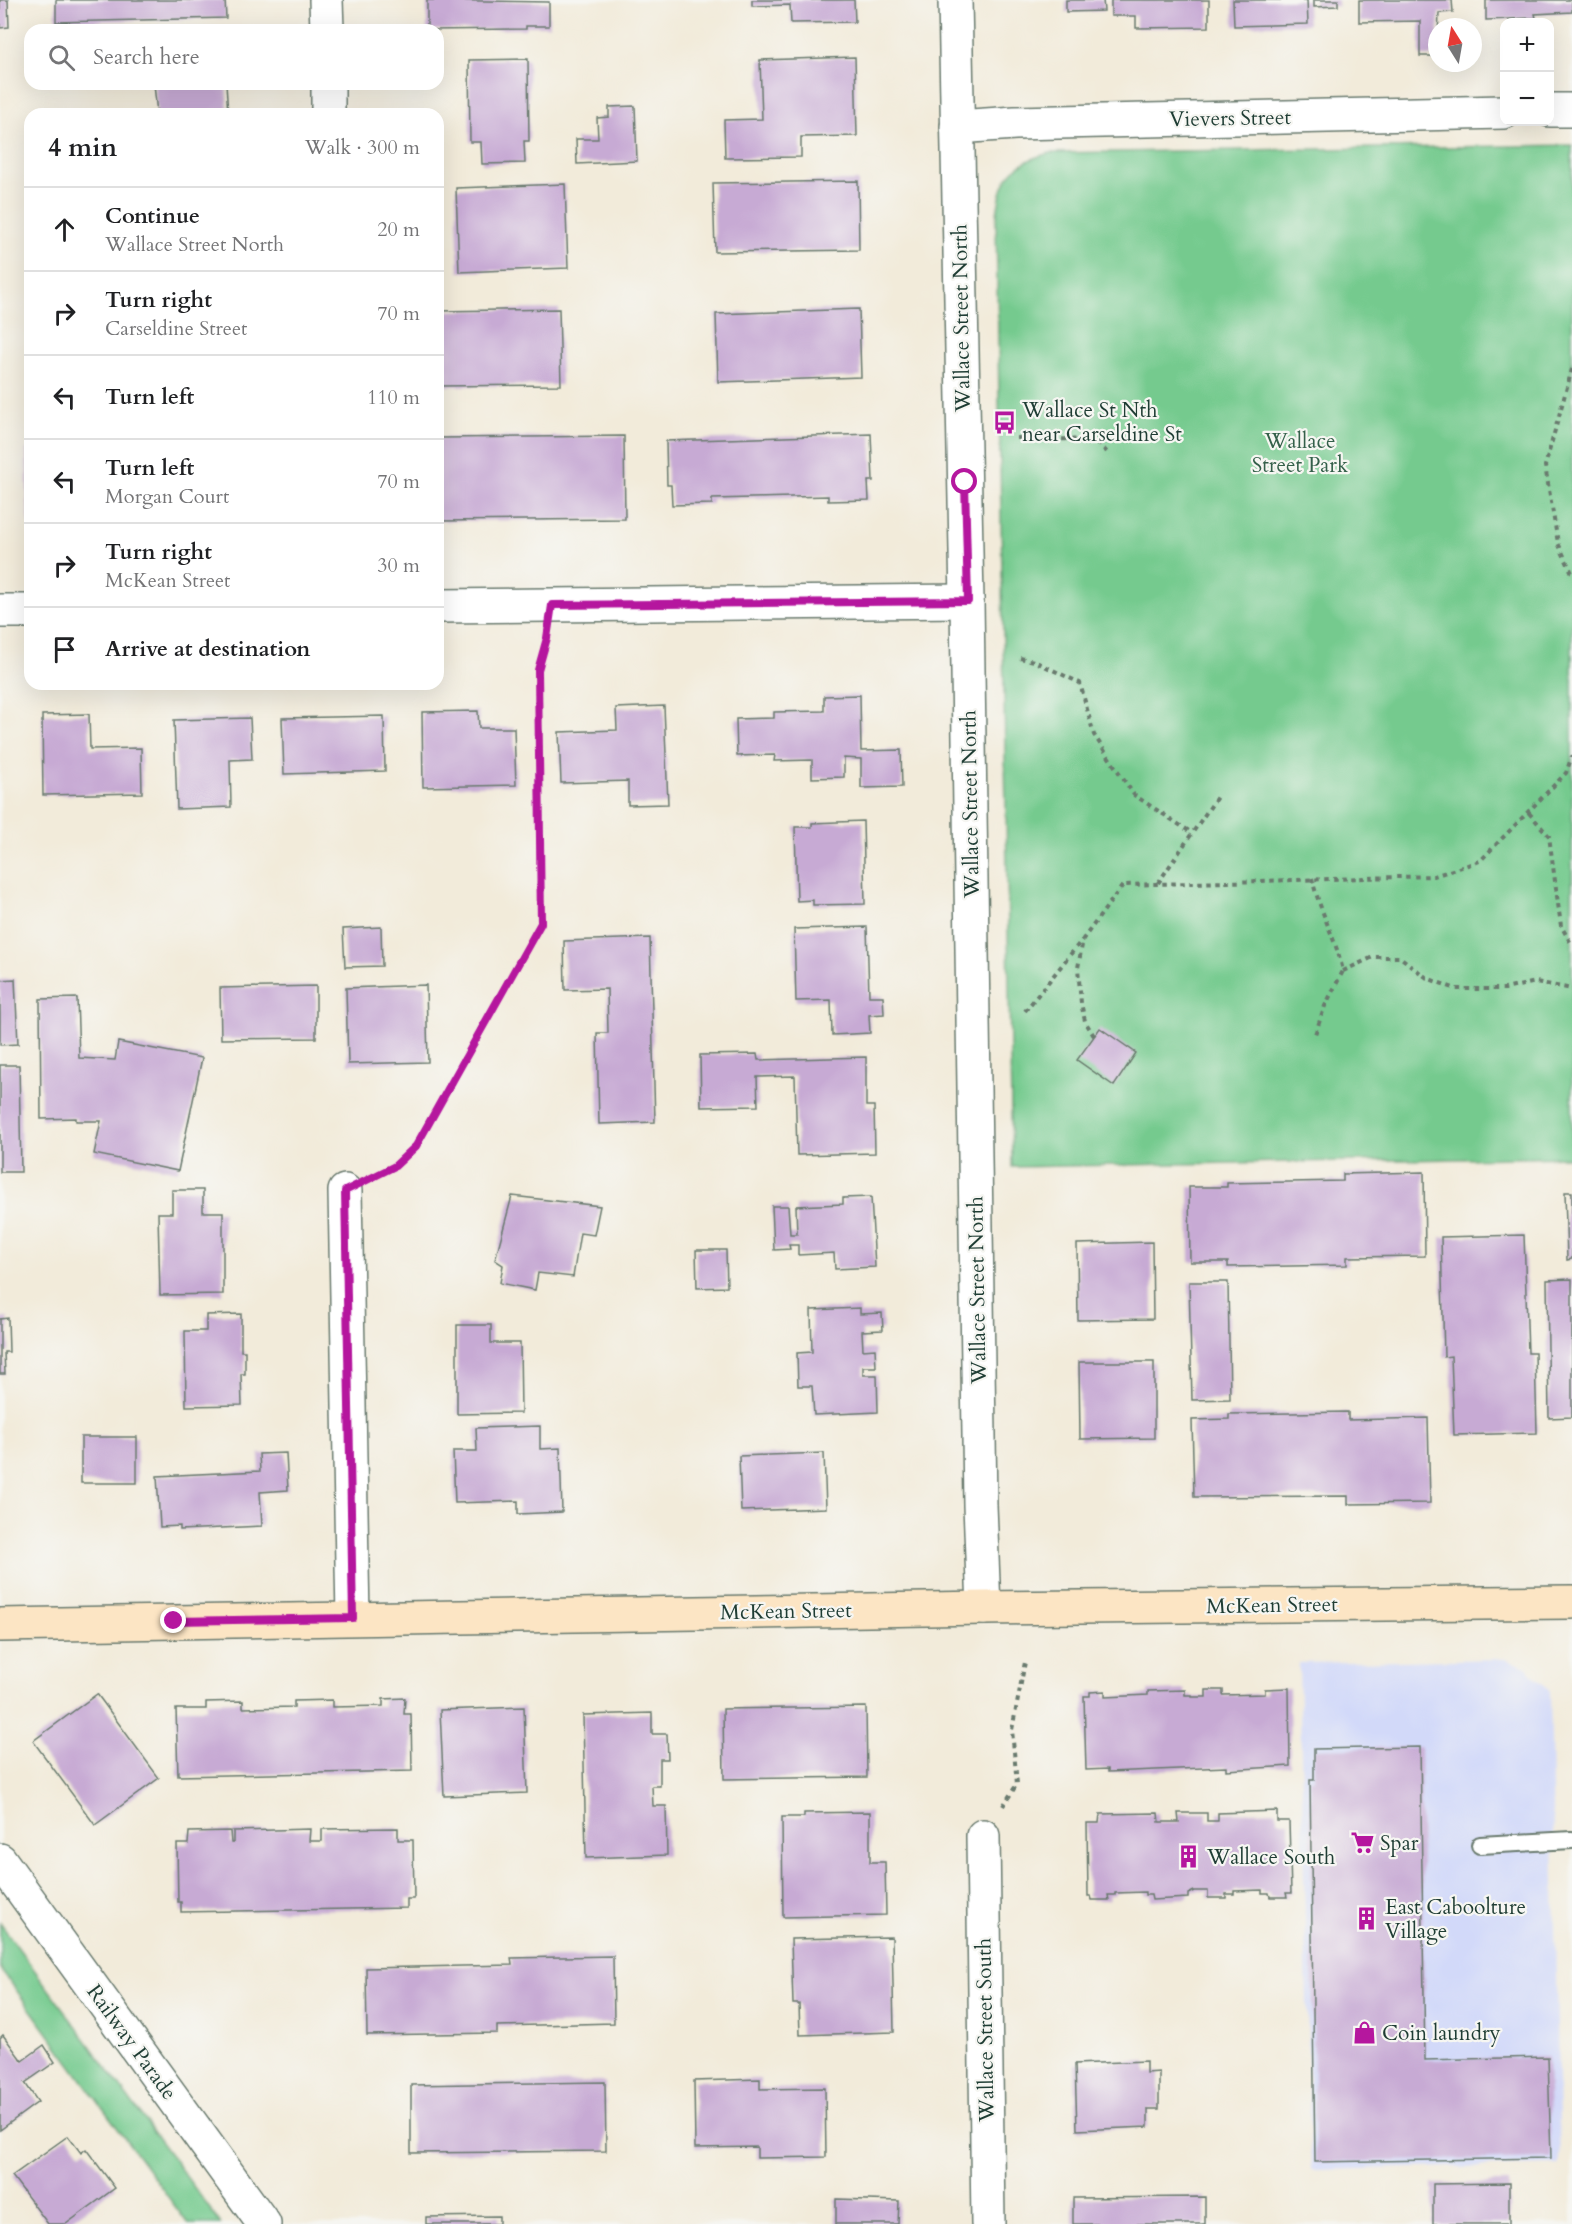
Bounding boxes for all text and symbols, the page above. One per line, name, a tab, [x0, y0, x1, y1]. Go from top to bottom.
north arrow	[1428, 18, 1482, 72]
map controls	[1500, 18, 1554, 126]
button: +	[1500, 18, 1554, 72]
search box	[24, 24, 444, 90]
icon: search	[45, 41, 78, 74]
text: Search here	[93, 42, 200, 72]
button: −	[1500, 72, 1554, 126]
street label: Vievers Street	[1169, 103, 1292, 134]
text: 4 min	[48, 130, 117, 165]
text: Walk · 300 m	[305, 134, 420, 161]
text: Continue	[105, 201, 200, 231]
icon: ahead	[48, 213, 81, 246]
text: 20 m	[377, 216, 420, 243]
street label: Wallace Street North	[945, 223, 978, 413]
text: Wallace Street North	[105, 231, 284, 258]
text: Turn right	[105, 285, 212, 315]
icon: right	[48, 297, 81, 330]
text: 70 m	[377, 300, 420, 327]
text: Carseldine Street	[105, 315, 247, 342]
icon: left	[48, 381, 81, 414]
text: Turn left	[105, 382, 194, 412]
text: 110 m	[367, 384, 420, 411]
place label: Wallace St Nth near Carseldine St	[1021, 396, 1182, 449]
bus stop icon: Wallace St Nth near Carseldine St	[991, 409, 1017, 435]
park label: Wallace Street Park	[1252, 427, 1349, 480]
text: Turn left	[105, 453, 194, 483]
icon: left	[48, 465, 81, 498]
text: 70 m	[377, 468, 420, 495]
route start	[951, 468, 977, 494]
text: Morgan Court	[105, 483, 229, 510]
text: Turn right	[105, 537, 212, 567]
icon: right	[48, 549, 81, 582]
text: 30 m	[377, 552, 420, 579]
text: McKean Street	[105, 567, 230, 594]
icon: arrive	[48, 633, 81, 666]
text: Arrive at destination	[105, 634, 310, 664]
street label: Wallace Street North	[954, 709, 987, 899]
street label: Wallace Street North	[961, 1195, 994, 1385]
street label: McKean Street	[1206, 1590, 1338, 1621]
street label: McKean Street	[720, 1596, 852, 1627]
route end	[160, 1607, 186, 1633]
place label: Spar	[1380, 1829, 1419, 1858]
supermarket icon: Spar	[1349, 1830, 1375, 1856]
place label: Wallace South	[1206, 1843, 1336, 1872]
building icon: Wallace South	[1176, 1844, 1202, 1870]
place label: East Caboolture Village	[1385, 1893, 1526, 1946]
building icon: East Caboolture Village	[1354, 1906, 1380, 1932]
street label: Wallace Street South	[969, 1937, 1002, 2123]
street label: Railway Parade	[80, 1979, 183, 2106]
place label: Coin laundry	[1382, 2019, 1501, 2048]
shop icon: Coin laundry	[1351, 2020, 1377, 2046]

